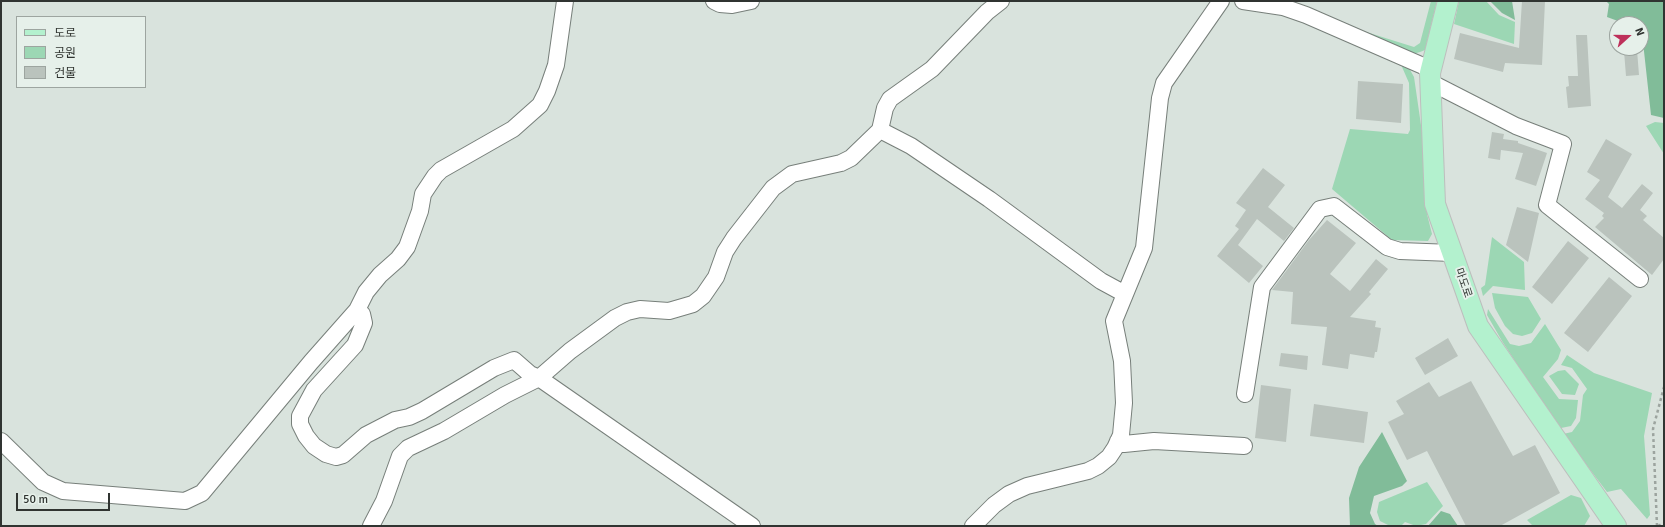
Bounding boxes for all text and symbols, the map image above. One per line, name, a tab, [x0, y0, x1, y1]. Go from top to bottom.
legend	[16, 16, 146, 88]
north arrow	[1609, 16, 1649, 56]
text: 도로	[54, 26, 76, 41]
text: N	[1632, 26, 1647, 38]
text: 공원	[54, 46, 76, 61]
text: 건물	[54, 66, 76, 81]
street label: 마도로	[1452, 266, 1474, 300]
scale bar	[18, 485, 112, 511]
text: 50 m	[23, 492, 48, 507]

